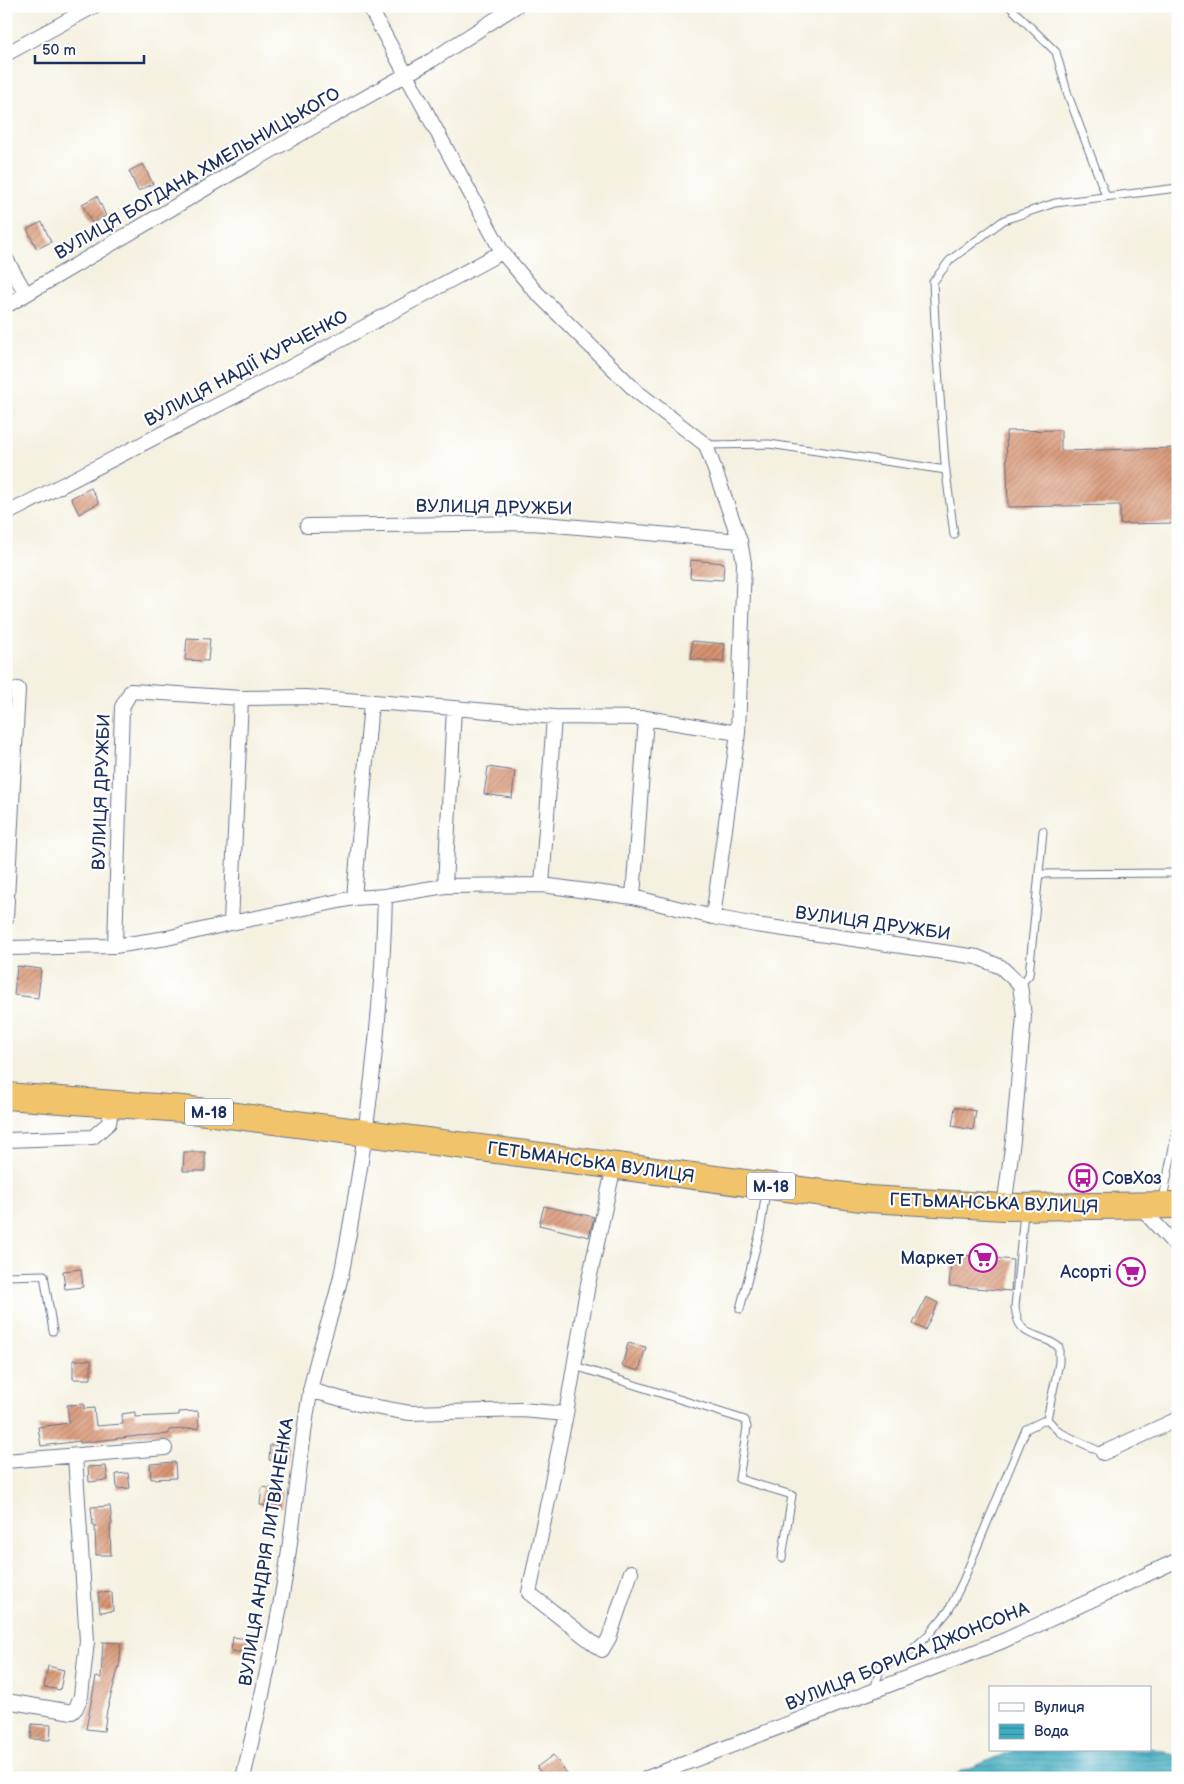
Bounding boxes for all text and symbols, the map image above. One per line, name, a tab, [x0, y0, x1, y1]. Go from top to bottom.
scale bar	[35, 32, 144, 64]
text: 50 m	[42, 41, 76, 60]
street label: ВУЛИЦЯ БОГДАНА ХМЕЛЬНИЦЬКОГО	[51, 83, 344, 264]
street label: ВУЛИЦЯ НАДІЇ КУРЧЕНКО	[140, 305, 352, 431]
street label: ВУЛИЦЯ ДРУЖБИ	[415, 496, 572, 519]
street label: ВУЛИЦЯ ДРУЖБИ	[88, 713, 115, 871]
street label: ВУЛИЦЯ ДРУЖБИ	[794, 902, 952, 945]
road number: М-18	[185, 1098, 233, 1126]
street label: ГЕТЬМАНСЬКА ВУЛИЦЯ	[486, 1138, 696, 1187]
bus stop icon: СовХоз	[1068, 1163, 1098, 1193]
place label: СовХоз	[1102, 1168, 1162, 1189]
road number: М-18	[747, 1172, 795, 1200]
street label: ГЕТЬМАНСЬКА ВУЛИЦЯ	[889, 1189, 1099, 1218]
supermarket icon: Маркет	[968, 1243, 998, 1273]
place label: Маркет	[900, 1248, 965, 1269]
supermarket icon: Асорті	[1116, 1257, 1146, 1287]
place label: Асорті	[1059, 1262, 1112, 1283]
street label: ВУЛИЦЯ АНДРІЯ ЛИТВИНЕНКА	[235, 1416, 298, 1688]
street label: ВУЛИЦЯ БОРИСА ДЖОНСОНА	[782, 1598, 1032, 1715]
legend	[989, 1686, 1152, 1752]
text: Вулиця	[1034, 1698, 1085, 1717]
text: Вода	[1034, 1722, 1069, 1741]

